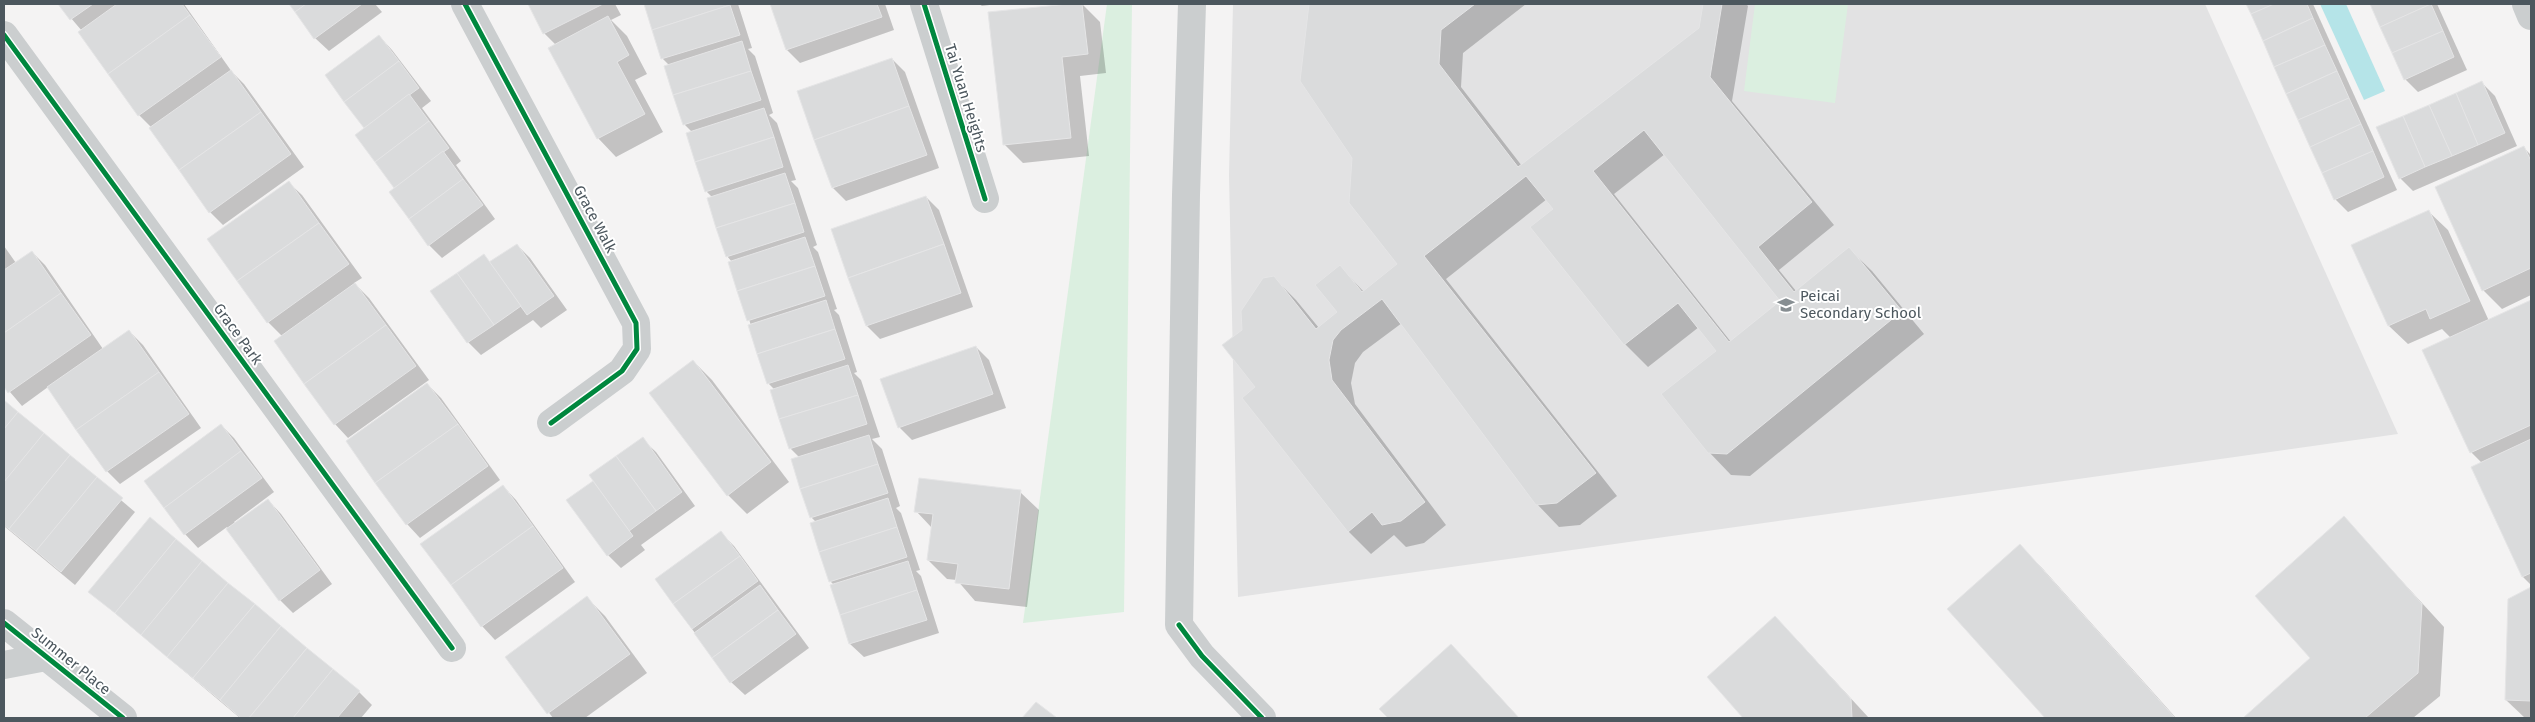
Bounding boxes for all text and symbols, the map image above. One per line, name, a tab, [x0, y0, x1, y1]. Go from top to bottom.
street label: Tai Yuan Heights	[941, 42, 991, 154]
street label: Grace Walk	[570, 182, 620, 256]
place label: Peicai Secondary School	[1800, 287, 1922, 322]
school or university icon: Peicai Secondary School	[1776, 295, 1796, 315]
street label: Grace Park	[210, 300, 266, 368]
street label: Summer Place	[28, 624, 114, 698]

